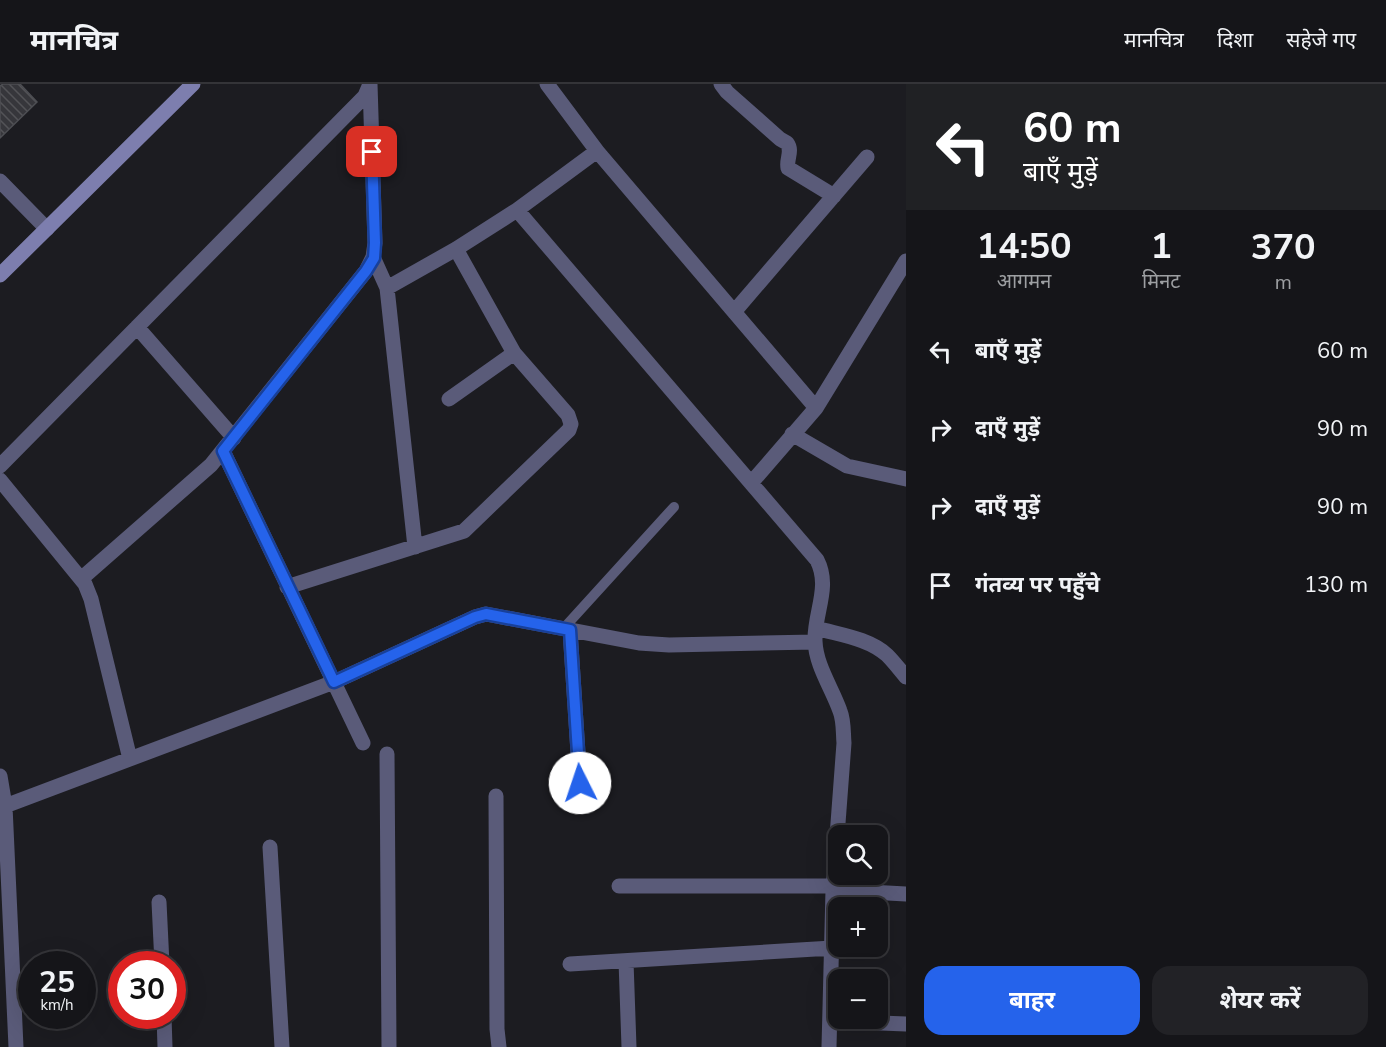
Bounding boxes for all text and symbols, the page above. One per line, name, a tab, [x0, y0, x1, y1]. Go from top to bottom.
text: मानचित्र	[30, 22, 118, 60]
text: मानचित्र	[1124, 26, 1184, 54]
text: दिशा	[1217, 26, 1253, 54]
text: सहेजे गए	[1286, 26, 1356, 54]
text: 60 m	[1023, 100, 1122, 157]
icon: left	[924, 108, 1002, 186]
pin	[346, 126, 397, 177]
icon: arrive	[355, 135, 388, 168]
text: बाएँ मुड़ें	[1023, 154, 1098, 191]
text: 14:50	[976, 222, 1072, 271]
text: 1	[1150, 222, 1172, 271]
text: 370	[1251, 223, 1316, 272]
text: आगमन	[997, 268, 1051, 295]
text: मिनट	[1142, 268, 1180, 295]
text: m	[1275, 269, 1292, 296]
icon: left	[924, 335, 957, 368]
text: बाएँ मुड़ें	[975, 336, 1041, 366]
text: 60 m	[1317, 336, 1368, 366]
icon: right	[924, 413, 957, 446]
text: दाएँ मुड़ें	[975, 414, 1040, 444]
text: 90 m	[1317, 414, 1368, 444]
icon: right	[924, 491, 957, 524]
text: दाएँ मुड़ें	[975, 492, 1040, 522]
text: 90 m	[1317, 492, 1368, 522]
icon: arrive	[924, 569, 957, 602]
text: गंतव्य पर पहुँचे	[975, 570, 1100, 600]
text: 130 m	[1304, 570, 1368, 600]
position arrow	[548, 751, 612, 815]
map controls	[828, 825, 888, 1029]
button: search	[828, 825, 888, 885]
button: +	[828, 897, 888, 957]
speed limit sign: 30	[108, 951, 186, 1029]
text: 25	[39, 962, 75, 1003]
button: बाहर	[924, 966, 1140, 1035]
button: शेयर करें	[1152, 966, 1368, 1035]
button: −	[828, 969, 888, 1029]
text: km/h	[40, 995, 74, 1015]

